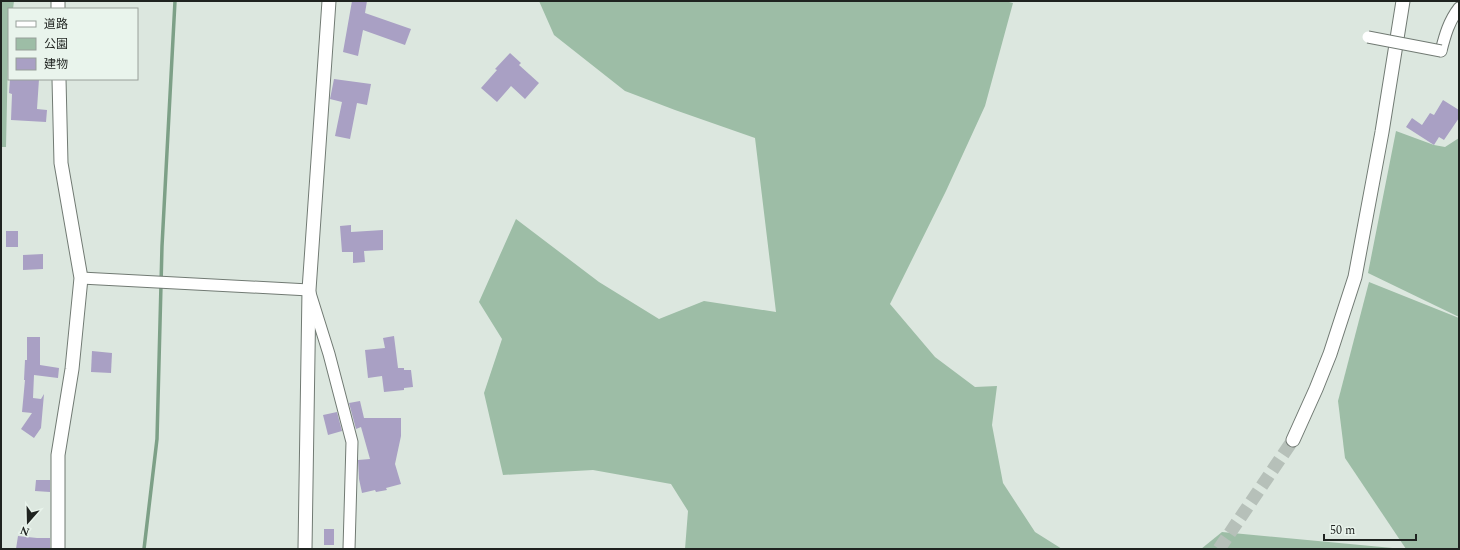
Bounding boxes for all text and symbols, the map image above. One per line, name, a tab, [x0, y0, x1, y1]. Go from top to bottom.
legend	[8, 8, 138, 80]
text: 道路	[44, 15, 68, 34]
text: 公園	[44, 35, 68, 54]
text: 建物	[44, 55, 68, 74]
north arrow	[8, 502, 48, 542]
scale bar	[1324, 516, 1416, 542]
text: N	[18, 521, 32, 540]
text: 50 m	[1330, 521, 1355, 540]

